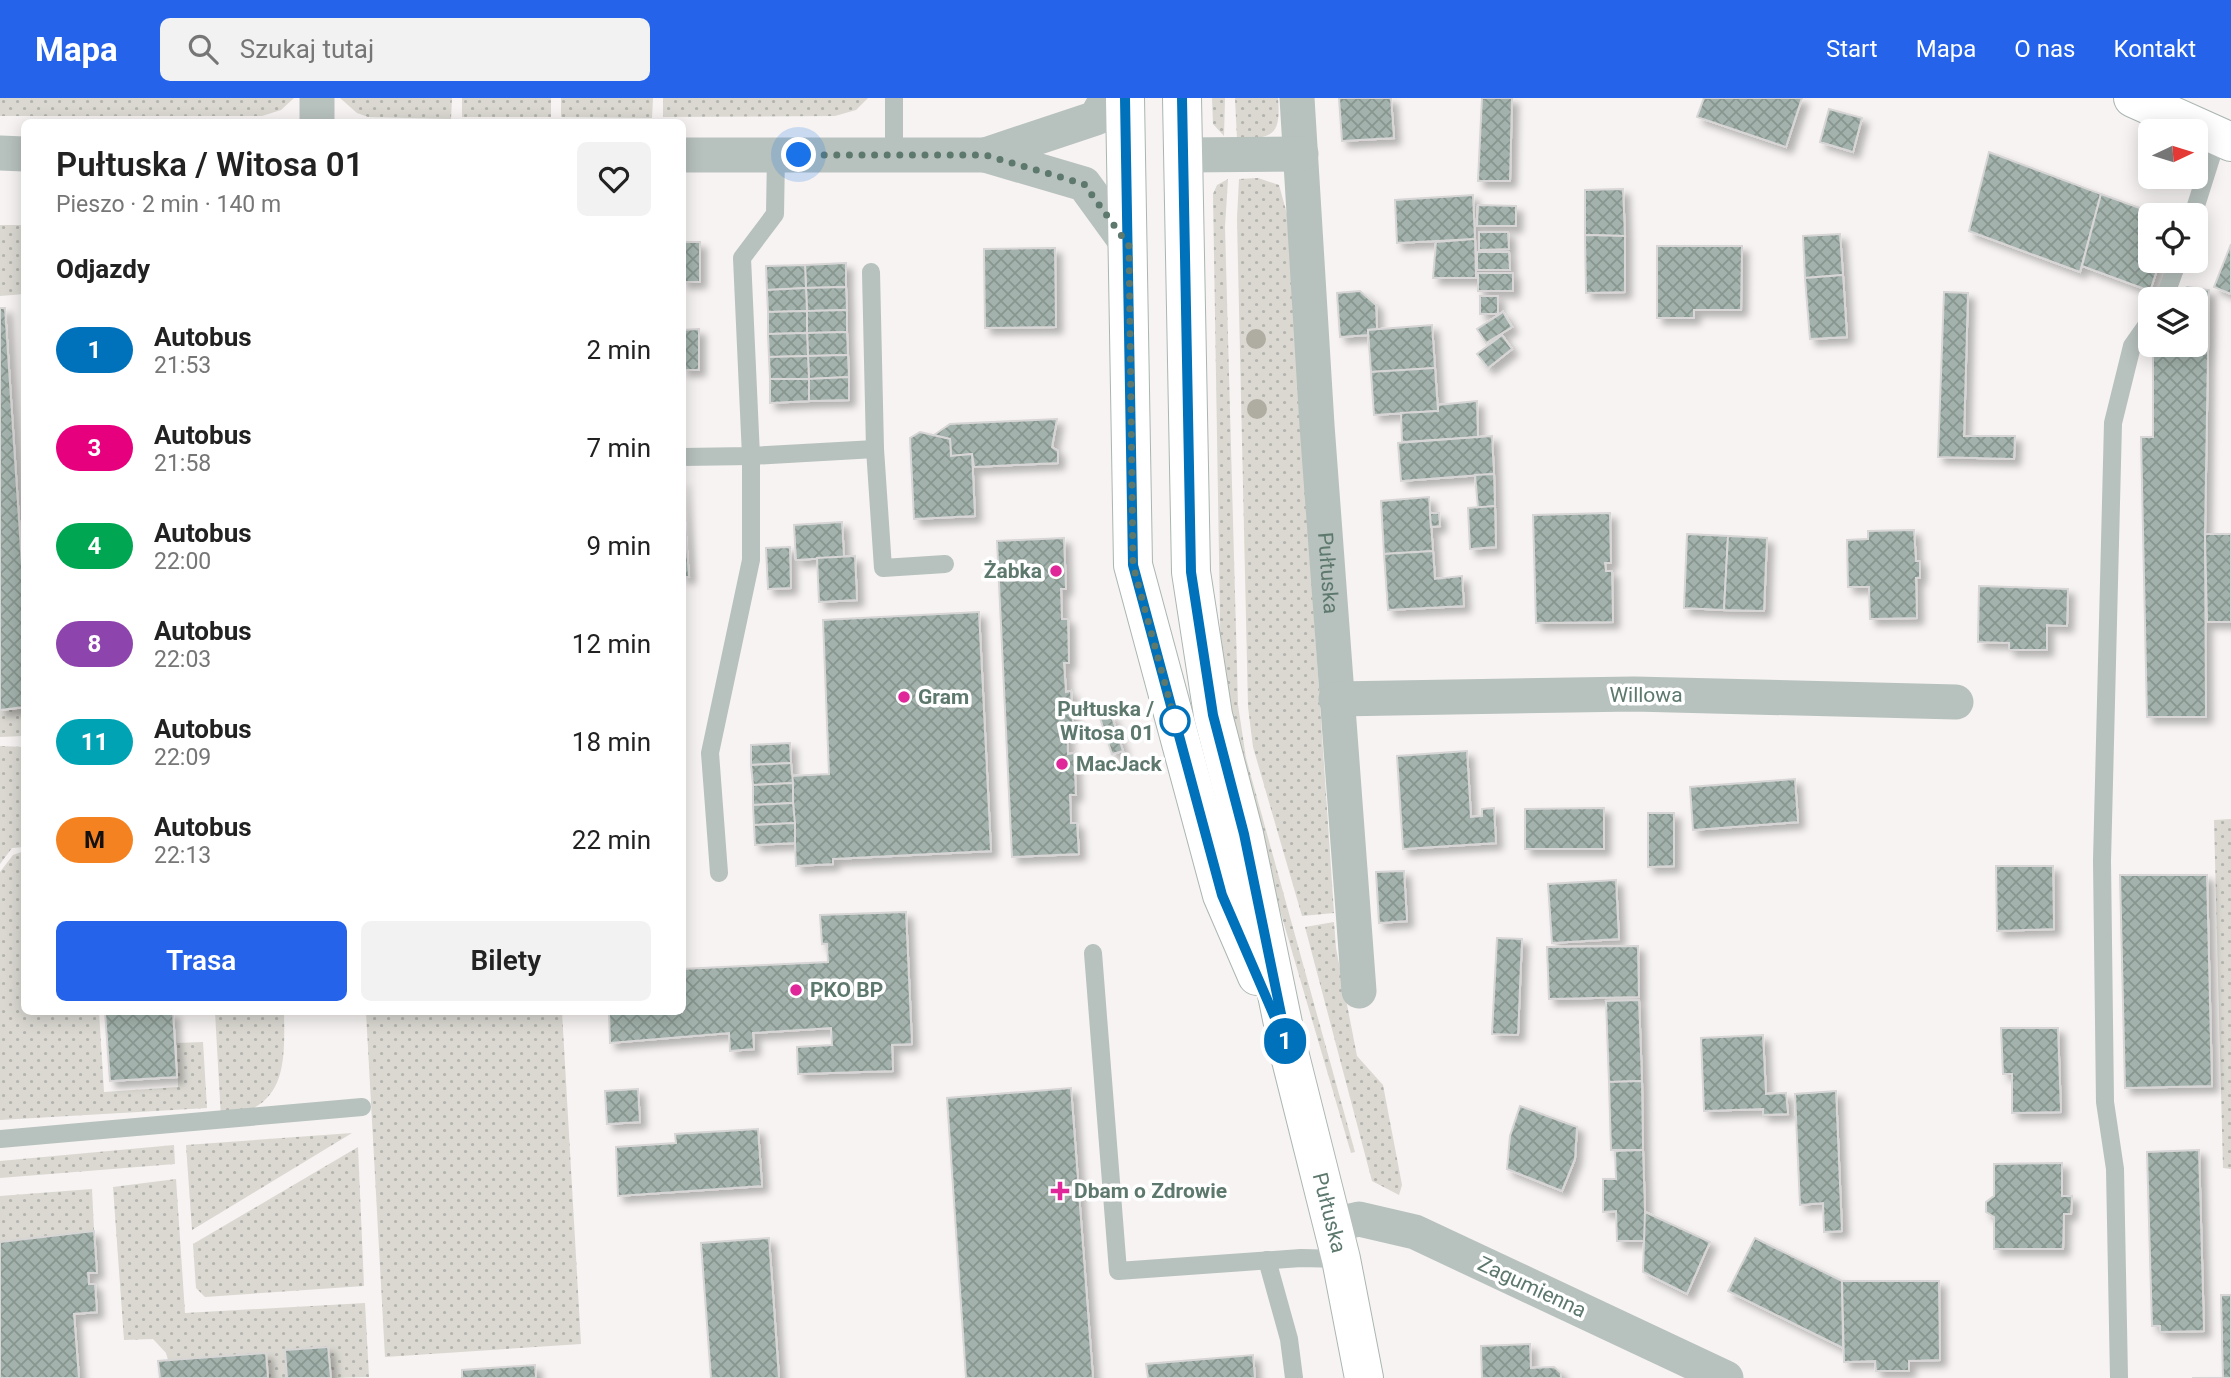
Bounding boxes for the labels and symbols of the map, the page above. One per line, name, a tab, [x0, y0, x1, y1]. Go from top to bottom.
north arrow	[2138, 119, 2208, 189]
your location	[781, 137, 816, 172]
street label: Pułtuska	[1313, 531, 1343, 615]
place label: Żabka	[984, 559, 1042, 583]
marker: Żabka	[1048, 563, 1064, 579]
street label: Willowa	[1609, 683, 1683, 707]
place label: Gram	[918, 685, 969, 709]
marker: Gram	[896, 689, 912, 705]
place label: Pułtuska / Witosa 01	[1057, 697, 1154, 745]
marker: Pułtuska / Witosa 01	[1160, 706, 1190, 736]
place label: MacJack	[1076, 752, 1162, 776]
marker: MacJack	[1054, 756, 1070, 772]
place label: PKO BP	[810, 978, 883, 1002]
marker: PKO BP	[788, 982, 804, 998]
line badge: 1	[1262, 1018, 1308, 1064]
street label: Pułtuska	[1308, 1170, 1351, 1255]
place label: Dbam o Zdrowie	[1074, 1179, 1227, 1203]
marker: Dbam o Zdrowie	[1052, 1183, 1068, 1199]
street label: Zagumienna	[1474, 1251, 1590, 1323]

